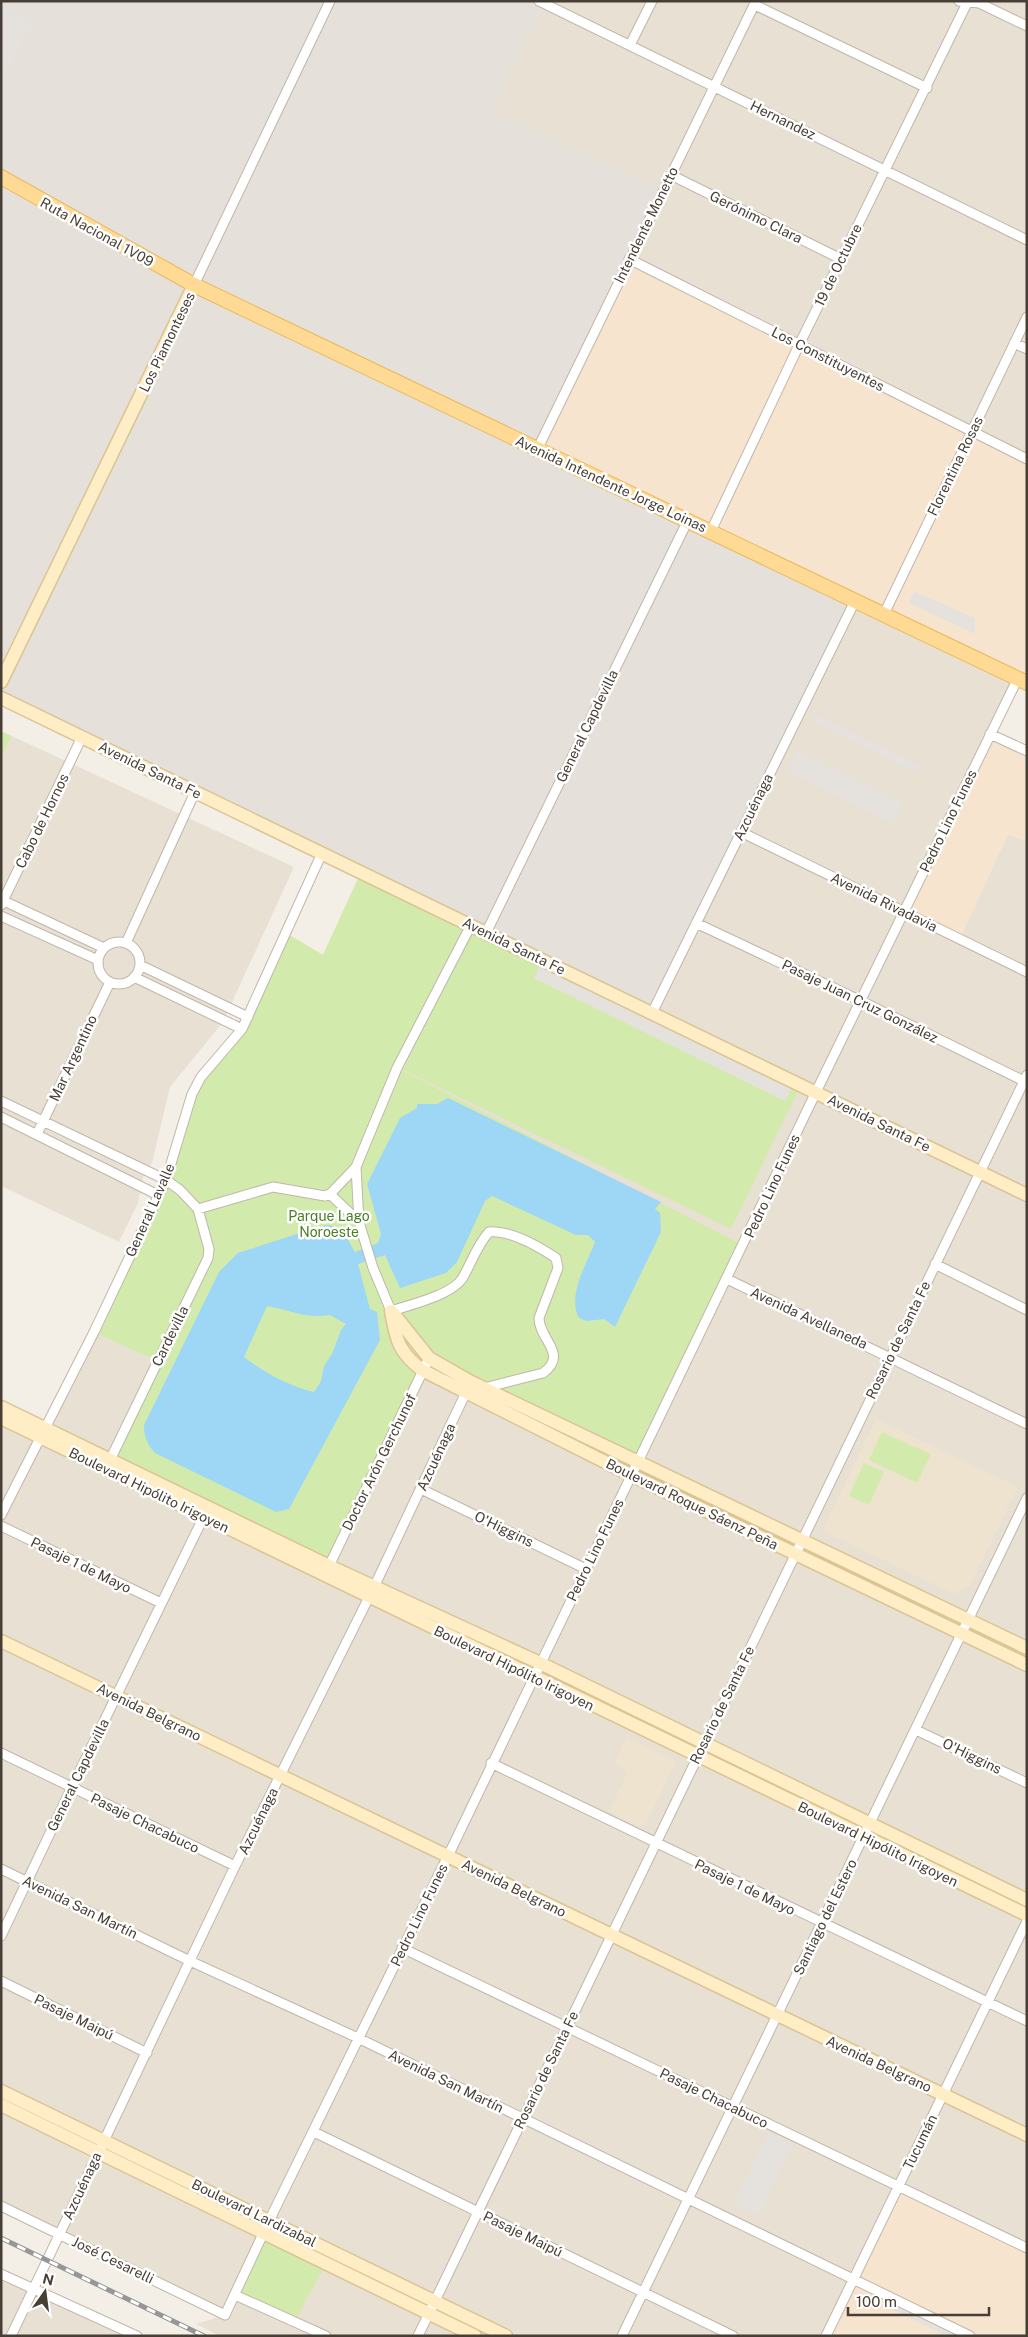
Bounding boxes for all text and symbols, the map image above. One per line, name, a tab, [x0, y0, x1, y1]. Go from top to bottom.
street label: Hernandez	[748, 97, 819, 143]
street label: Intendente Monetto	[611, 164, 681, 286]
street label: Gerónimo Clara	[707, 188, 805, 246]
street label: Ruta Nacional 1V09	[38, 194, 157, 270]
street label: 19 de Octubre	[811, 221, 865, 309]
street label: Los Piamonteses	[136, 289, 198, 395]
street label: Los Constituyentes	[769, 324, 887, 394]
street label: Florentina Rosas	[924, 414, 986, 518]
street label: Avenida Intendente Jorge Loinas	[513, 433, 709, 535]
street label: General Capdevilla	[553, 667, 621, 785]
street label: Avenida Santa Fe	[96, 738, 204, 802]
street label: Pedro Lino Funes	[916, 767, 980, 875]
street label: Cabo de Hornos	[12, 771, 72, 871]
street label: Azcuénaga	[730, 771, 776, 843]
street label: Avenida Rivadavia	[828, 869, 940, 935]
street label: Avenida Santa Fe	[460, 914, 568, 978]
street label: Pasaje Juan Cruz González	[779, 956, 941, 1046]
street label: Mar Argentino	[46, 1012, 100, 1104]
street label: Avenida Santa Fe	[825, 1091, 933, 1155]
street label: Pedro Lino Funes	[741, 1132, 803, 1240]
street label: General Lavalle	[122, 1161, 178, 1259]
park label: Parque Lago Noroeste	[288, 1208, 370, 1240]
street label: Rosario de Santa Fe	[863, 1278, 933, 1401]
street label: Avenida Avellaneda	[748, 1284, 870, 1352]
street label: Cardevilla	[148, 1303, 192, 1369]
street label: Doctor Arón Gerchunof	[339, 1391, 419, 1533]
street label: Azcuénaga	[413, 1421, 459, 1493]
street label: Boulevard Hipólito Irigoyen	[66, 1444, 232, 1536]
street label: Boulevard Roque Sáenz Peña	[603, 1455, 781, 1553]
street label: Pedro Lino Funes	[563, 1496, 627, 1604]
street label: O'Higgins	[472, 1508, 536, 1550]
street label: Pasaje 1 de Mayo	[28, 1534, 134, 1596]
street label: Boulevard Hipólito Irigoyen	[431, 1622, 597, 1714]
street label: Rosario de Santa Fe	[687, 1643, 757, 1766]
street label: Avenida Belgrano	[94, 1680, 204, 1744]
street label: General Capdevilla	[44, 1716, 112, 1834]
street label: O'Higgins	[940, 1735, 1004, 1777]
street label: Azcuénaga	[235, 1785, 281, 1857]
street label: Pasaje Chacabuco	[88, 1790, 202, 1856]
street label: Boulevard Hipólito Irigoyen	[795, 1798, 961, 1890]
street label: Avenida Belgrano	[459, 1856, 569, 1920]
street label: Pasaje 1 de Mayo	[692, 1856, 798, 1918]
street label: Santiago del Estero	[790, 1856, 860, 1978]
street label: Pedro Lino Funes	[387, 1861, 451, 1969]
street label: Avenida San Martín	[20, 1872, 140, 1942]
street label: Pasaje Maipú	[32, 1991, 116, 2043]
street label: Rosario de Santa Fe	[511, 2008, 581, 2131]
street label: Avenida Belgrano	[824, 2033, 934, 2095]
street label: Avenida San Martín	[386, 2046, 506, 2116]
street label: Pasaje Chacabuco	[657, 2065, 771, 2131]
street label: Tucumán	[900, 2112, 940, 2172]
street label: Azcuénaga	[59, 2150, 105, 2222]
street label: Boulevard Lardizabal	[189, 2176, 319, 2250]
street label: Pasaje Maipú	[481, 2208, 565, 2260]
street label: José Cesarelli	[70, 2233, 156, 2287]
north arrow	[20, 2267, 70, 2317]
text: N	[41, 2270, 55, 2288]
scale bar	[848, 2284, 989, 2316]
text: 100 m	[856, 2293, 897, 2310]

